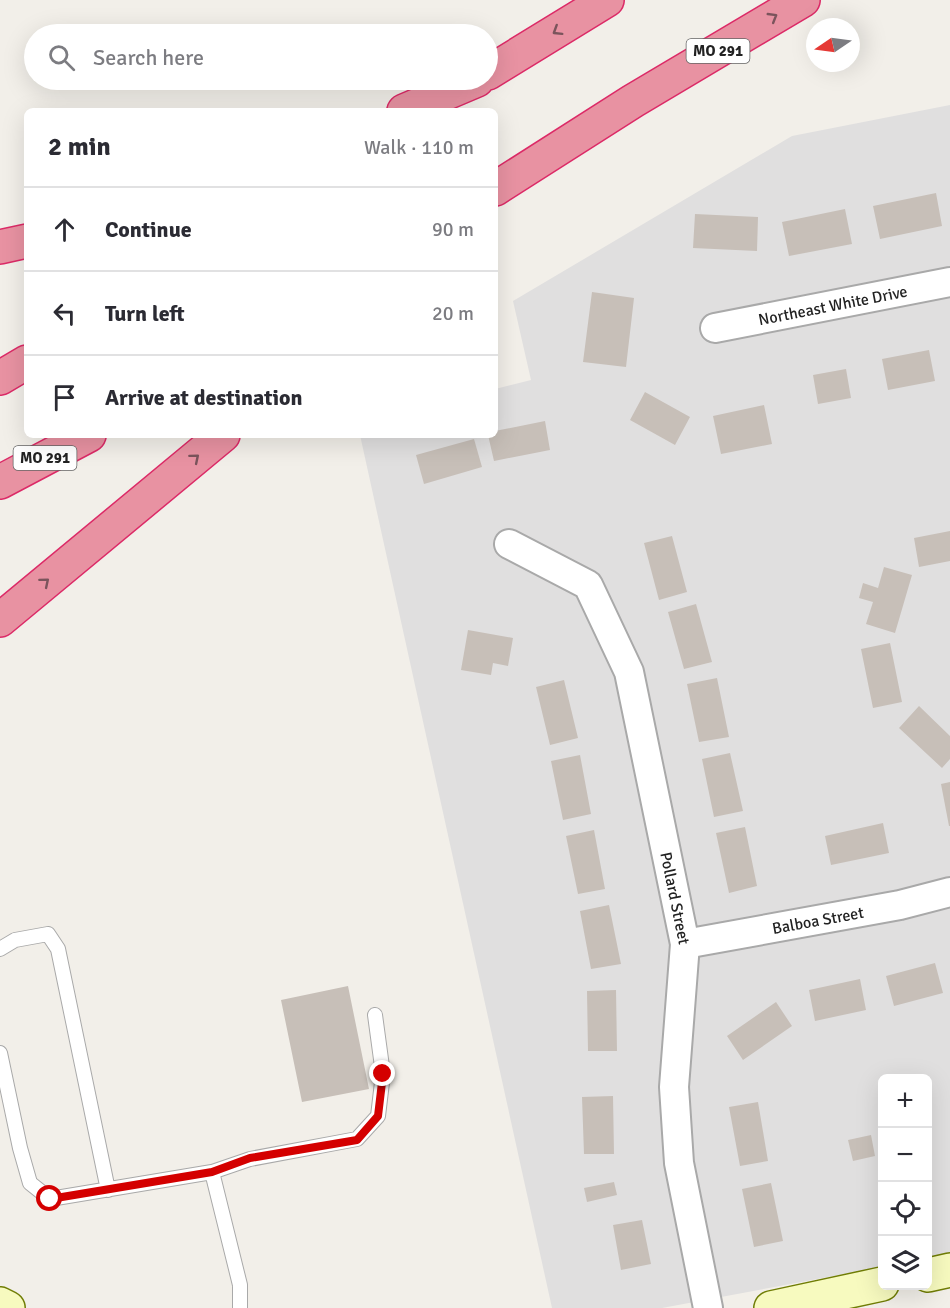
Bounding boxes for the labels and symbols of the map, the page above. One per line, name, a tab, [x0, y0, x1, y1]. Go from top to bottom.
one-way arrow	[767, 13, 777, 25]
north arrow	[806, 18, 860, 72]
one-way arrow	[553, 23, 563, 35]
road number: MO 291	[686, 39, 750, 63]
street label: Northeast White Drive	[757, 282, 909, 330]
road number: MO 291	[14, 446, 76, 470]
one-way arrow	[188, 454, 199, 465]
one-way arrow	[38, 579, 49, 590]
street label: Pollard Street	[655, 850, 694, 947]
street label: Balboa Street	[771, 903, 866, 939]
route end	[369, 1060, 395, 1086]
route start	[36, 1185, 62, 1211]

